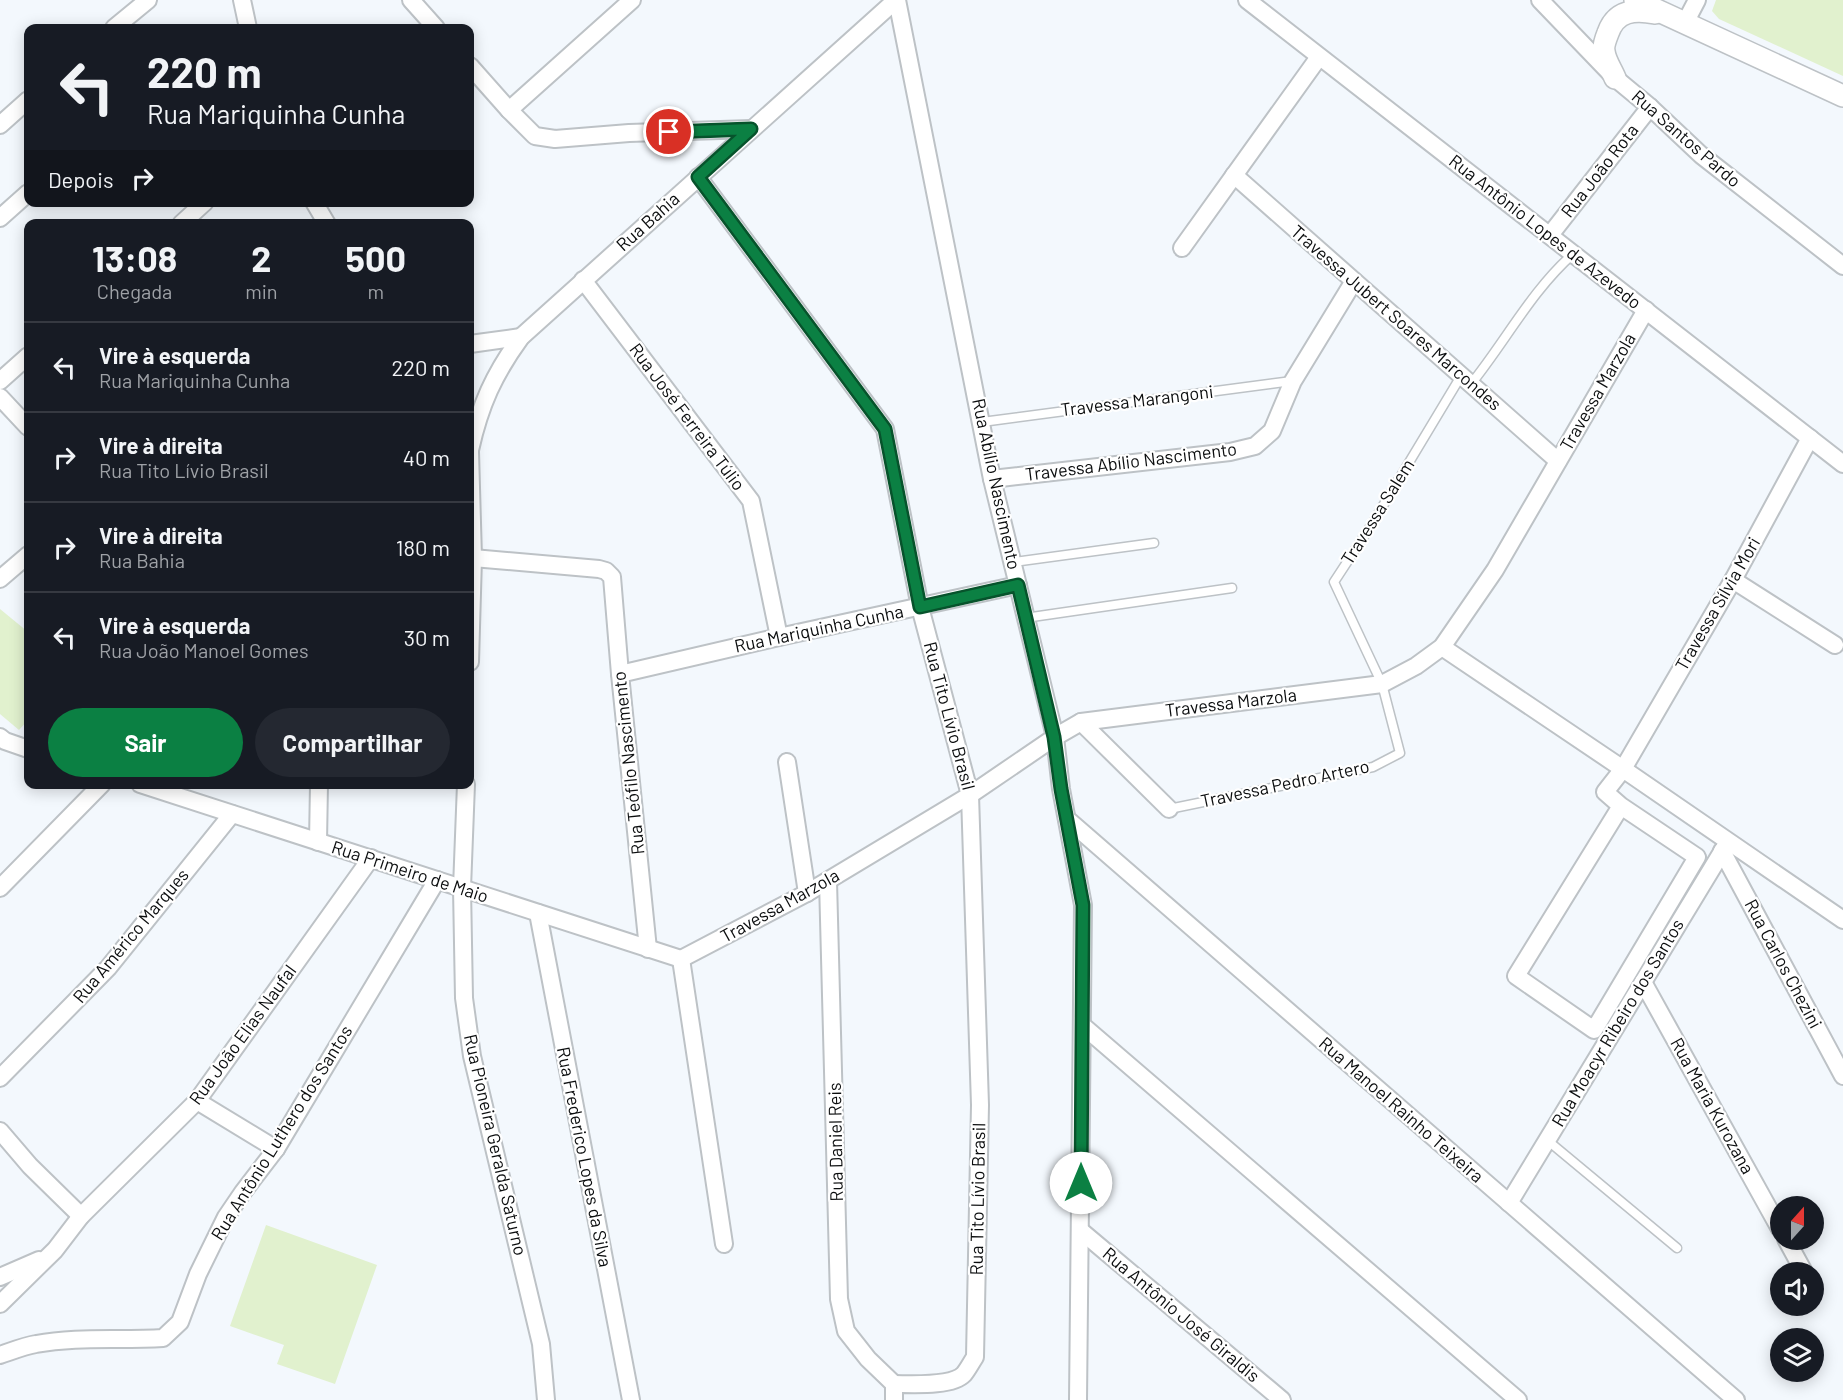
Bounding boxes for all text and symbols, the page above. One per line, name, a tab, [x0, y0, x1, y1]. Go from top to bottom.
text: 220 m	[147, 46, 261, 96]
icon: left	[48, 48, 126, 126]
street label: Rua Santos Pardo	[1628, 85, 1746, 192]
text: Rua Mariquinha Cunha	[147, 97, 405, 129]
pin	[643, 106, 694, 157]
icon: arrive	[652, 115, 685, 148]
street label: Rua João Rota	[1556, 119, 1643, 222]
street label: Rua Antônio Lopes de Azevedo	[1445, 149, 1646, 313]
icon: right	[126, 162, 159, 195]
text: Depois	[48, 166, 114, 192]
street label: Rua Bahia	[611, 187, 683, 255]
street label: Travessa Jubert Soares Marcondes	[1287, 220, 1506, 415]
text: 13:08	[92, 236, 177, 279]
text: 2	[251, 236, 272, 279]
text: 500	[346, 236, 406, 279]
text: Chegada	[97, 279, 172, 303]
text: min	[245, 279, 278, 303]
text: m	[368, 279, 384, 303]
street label: Travessa Marzola	[1555, 329, 1640, 454]
street label: Rua José Ferreira Túlio	[625, 338, 750, 494]
text: Vire à esquerda	[99, 342, 250, 368]
icon: left	[48, 351, 81, 384]
text: 220 m	[391, 354, 450, 380]
text: Rua Mariquinha Cunha	[99, 368, 290, 392]
street label: Travessa Marangoni	[1059, 380, 1214, 420]
street label: Rua Abílio Nascimento	[968, 396, 1026, 571]
text: Vire à direita	[99, 432, 223, 458]
street label: Travessa Abílio Nascimento	[1024, 437, 1238, 485]
icon: right	[48, 441, 81, 474]
text: 40 m	[403, 444, 450, 470]
street label: Travessa Salem	[1336, 454, 1418, 568]
text: Rua Tito Lívio Brasil	[99, 458, 269, 482]
text: Vire à direita	[99, 522, 223, 548]
icon: right	[48, 531, 81, 564]
street label: Travessa Sílvia Mori	[1670, 533, 1764, 674]
text: 180 m	[396, 534, 450, 560]
text: Rua Bahia	[99, 548, 185, 572]
street label: Rua Mariquinha Cunha	[732, 599, 905, 657]
text: Vire à esquerda	[99, 612, 250, 638]
icon: left	[48, 621, 81, 654]
text: 30 m	[404, 624, 450, 650]
text: Rua João Manoel Gomes	[99, 638, 309, 662]
street label: Rua Tito Lívio Brasil	[920, 639, 980, 792]
street label: Rua Teófilo Nascimento	[607, 670, 649, 856]
street label: Travessa Marzola	[1164, 683, 1298, 721]
button: Sair	[48, 708, 243, 777]
button: Compartilhar	[255, 708, 450, 777]
street label: Travessa Pedro Artero	[1198, 754, 1371, 812]
street label: Rua Primeiro de Maio	[329, 835, 491, 907]
street label: Travessa Marzola	[716, 863, 843, 947]
street label: Rua Américo Marques	[68, 864, 193, 1007]
street label: Rua Carlos Chezini	[1741, 895, 1827, 1032]
street label: Rua Moacyr Ribeiro dos Santos	[1546, 915, 1688, 1130]
street label: Rua João Elias Naufal	[184, 960, 300, 1109]
street label: Rua Antônio Luthero dos Santos	[206, 1021, 357, 1244]
street label: Rua Pioneira Geralda Saturno	[460, 1032, 532, 1258]
street label: Rua Manoel Rainho Teixeira	[1315, 1032, 1488, 1187]
street label: Rua Maria Kurozana	[1666, 1033, 1759, 1178]
street label: Rua Frederico Lopes da Silva	[553, 1045, 617, 1269]
street label: Rua Daniel Reis	[823, 1082, 847, 1202]
street label: Rua Tito Lívio Brasil	[965, 1122, 989, 1276]
position arrow	[1049, 1151, 1113, 1215]
north arrow	[1770, 1196, 1824, 1250]
map controls	[1770, 1196, 1824, 1382]
street label: Rua Antônio José Giraldis	[1099, 1242, 1265, 1386]
button: sound	[1770, 1262, 1824, 1316]
button: layers	[1770, 1328, 1824, 1382]

